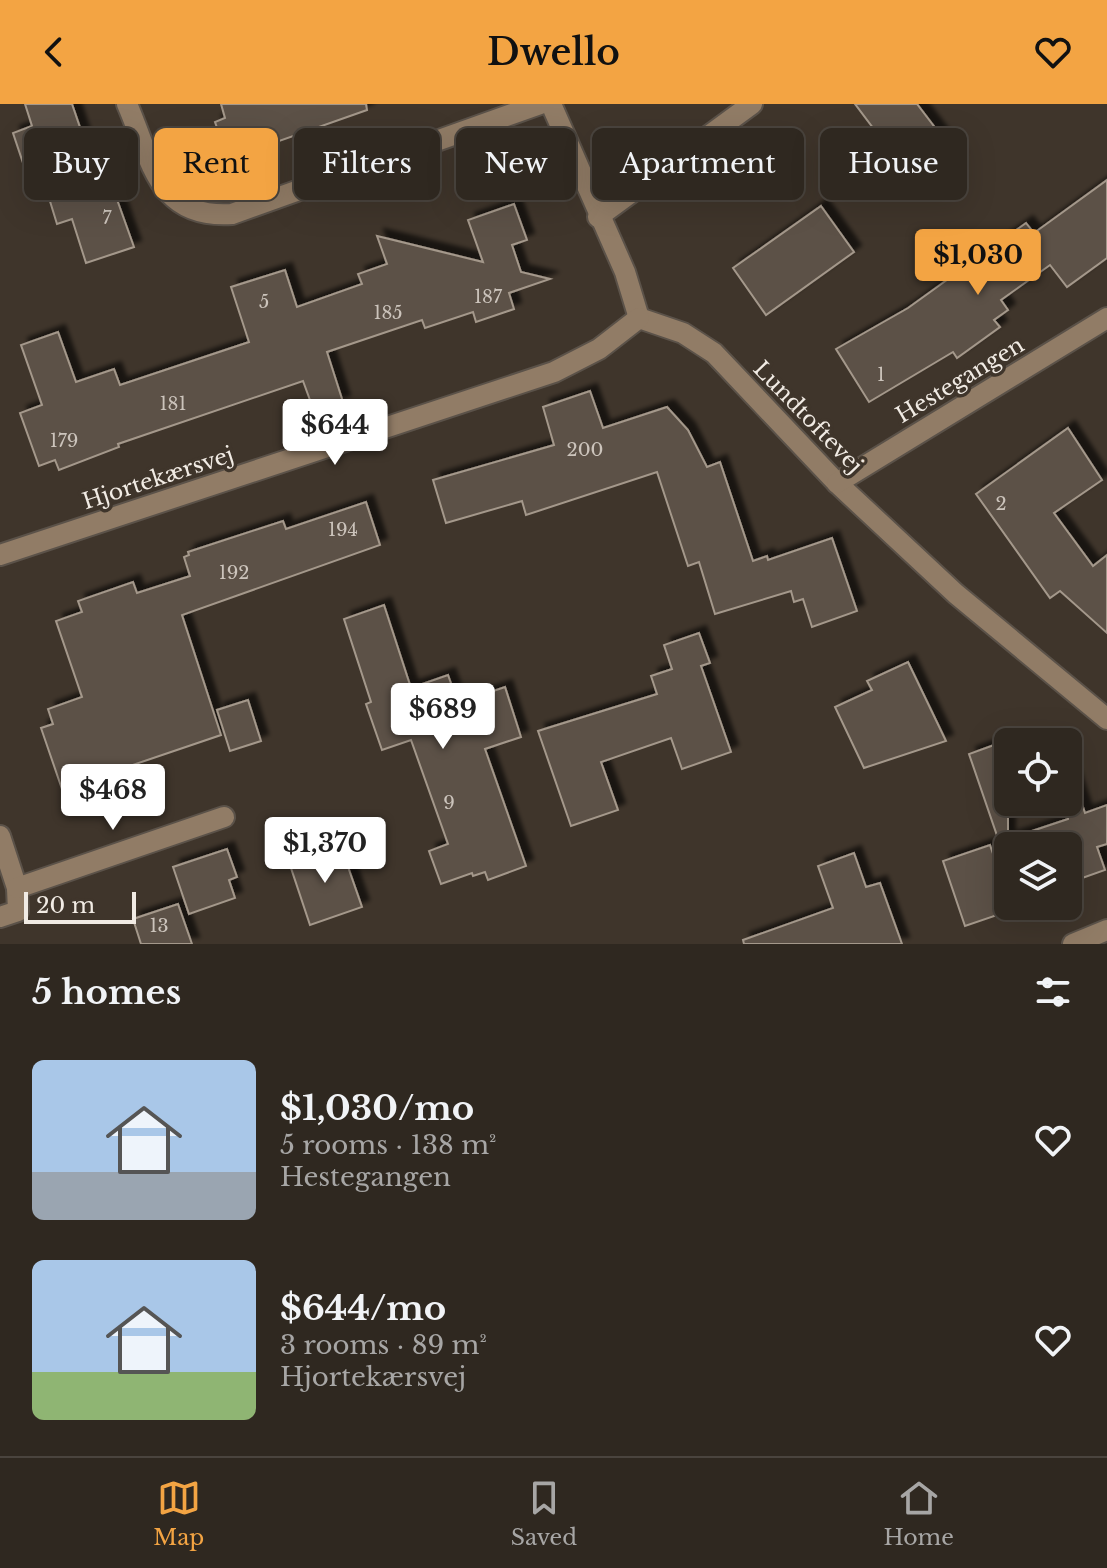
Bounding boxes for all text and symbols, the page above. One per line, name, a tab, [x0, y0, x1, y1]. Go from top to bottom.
icon: back	[32, 30, 76, 74]
text: Dwello	[487, 30, 620, 75]
icon: heart	[1031, 30, 1075, 74]
chip: Buy	[24, 128, 138, 200]
chip: Rent	[154, 128, 278, 200]
chip: Filters	[294, 128, 440, 200]
chip: New	[456, 128, 576, 200]
chip: Apartment	[592, 128, 804, 200]
chip: House	[820, 128, 967, 200]
house number: 7	[102, 207, 112, 229]
pin: $1,030	[913, 229, 1043, 297]
text: $1,030	[933, 239, 1023, 271]
house number: 187	[474, 286, 503, 308]
house number: 5	[259, 291, 269, 313]
house number: 185	[373, 302, 403, 324]
street label: Hestegangen	[891, 331, 1029, 429]
street label: Lundtoftevej	[748, 355, 868, 479]
house number: 1	[877, 364, 885, 386]
house number: 181	[160, 393, 186, 415]
pin: $644	[288, 399, 382, 467]
text: $644	[301, 409, 369, 441]
house number: 179	[50, 430, 78, 452]
house number: 200	[567, 439, 603, 461]
street label: Hjortekærsvej	[79, 441, 237, 515]
house number: 2	[995, 493, 1007, 515]
house number: 194	[328, 519, 358, 541]
house number: 192	[219, 562, 249, 584]
pin: $689	[396, 683, 490, 751]
text: $689	[409, 693, 477, 725]
map controls	[994, 728, 1082, 920]
button: locate	[994, 728, 1082, 816]
pin: $468	[66, 764, 160, 832]
text: $468	[79, 774, 147, 806]
house number: 9	[443, 792, 455, 814]
pin: $1,370	[260, 817, 390, 885]
text: $1,370	[283, 827, 367, 859]
button: layers	[994, 832, 1082, 920]
scale bar	[24, 888, 136, 924]
text: 20 m	[36, 892, 95, 919]
house number: 13	[149, 915, 169, 937]
icon: filters	[1031, 970, 1075, 1014]
text: 5 homes	[32, 971, 181, 1013]
text: $1,030/mo	[280, 1087, 474, 1129]
icon: home	[96, 1092, 192, 1188]
icon: heart	[1031, 1118, 1075, 1162]
text: 5 rooms · 138 m²	[280, 1129, 497, 1161]
text: Hestegangen	[280, 1161, 451, 1193]
text: $644/mo	[280, 1287, 446, 1329]
icon: home	[96, 1292, 192, 1388]
icon: heart	[1031, 1318, 1075, 1362]
text: 3 rooms · 89 m²	[280, 1329, 487, 1361]
text: Hjortekærsvej	[280, 1361, 466, 1393]
tab: Map	[153, 1476, 204, 1551]
tab: Saved	[511, 1476, 577, 1551]
tab: Home	[883, 1476, 954, 1551]

